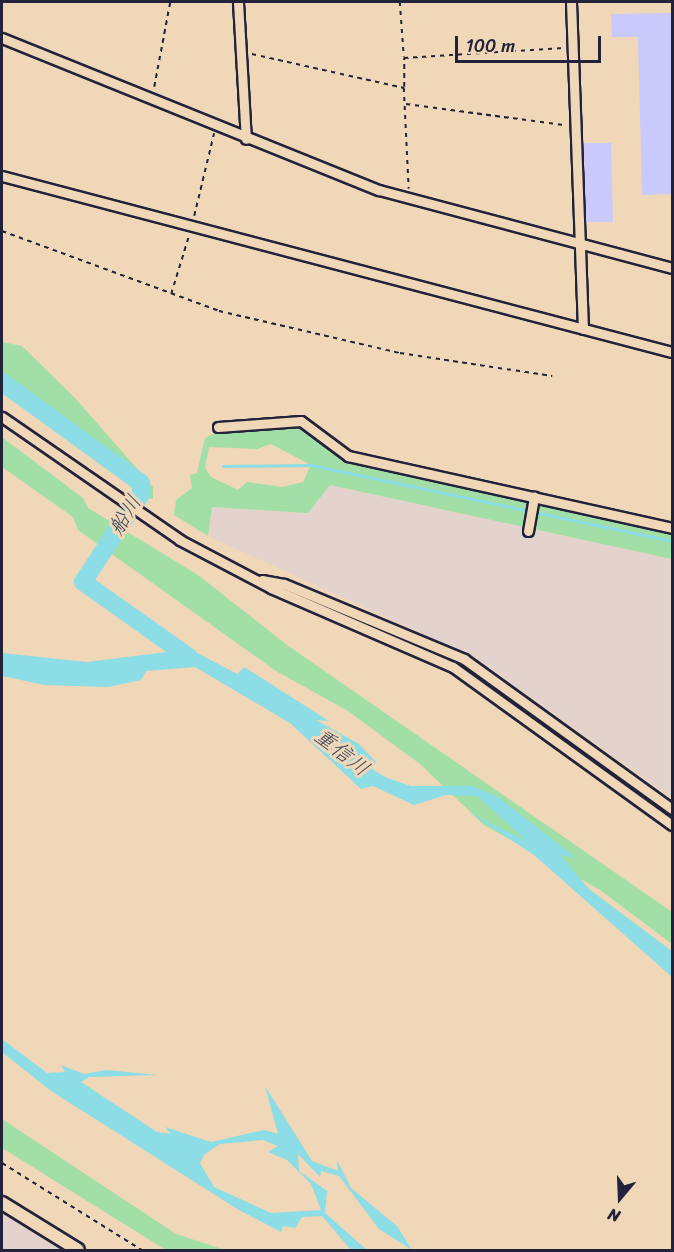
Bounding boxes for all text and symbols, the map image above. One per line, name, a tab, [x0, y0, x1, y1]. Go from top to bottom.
scale bar	[458, 24, 604, 62]
text: 100 m	[466, 30, 515, 62]
water label: 船川	[103, 491, 147, 539]
water label: 重信川	[309, 723, 375, 781]
north arrow	[590, 1168, 650, 1228]
text: N	[604, 1200, 624, 1231]

